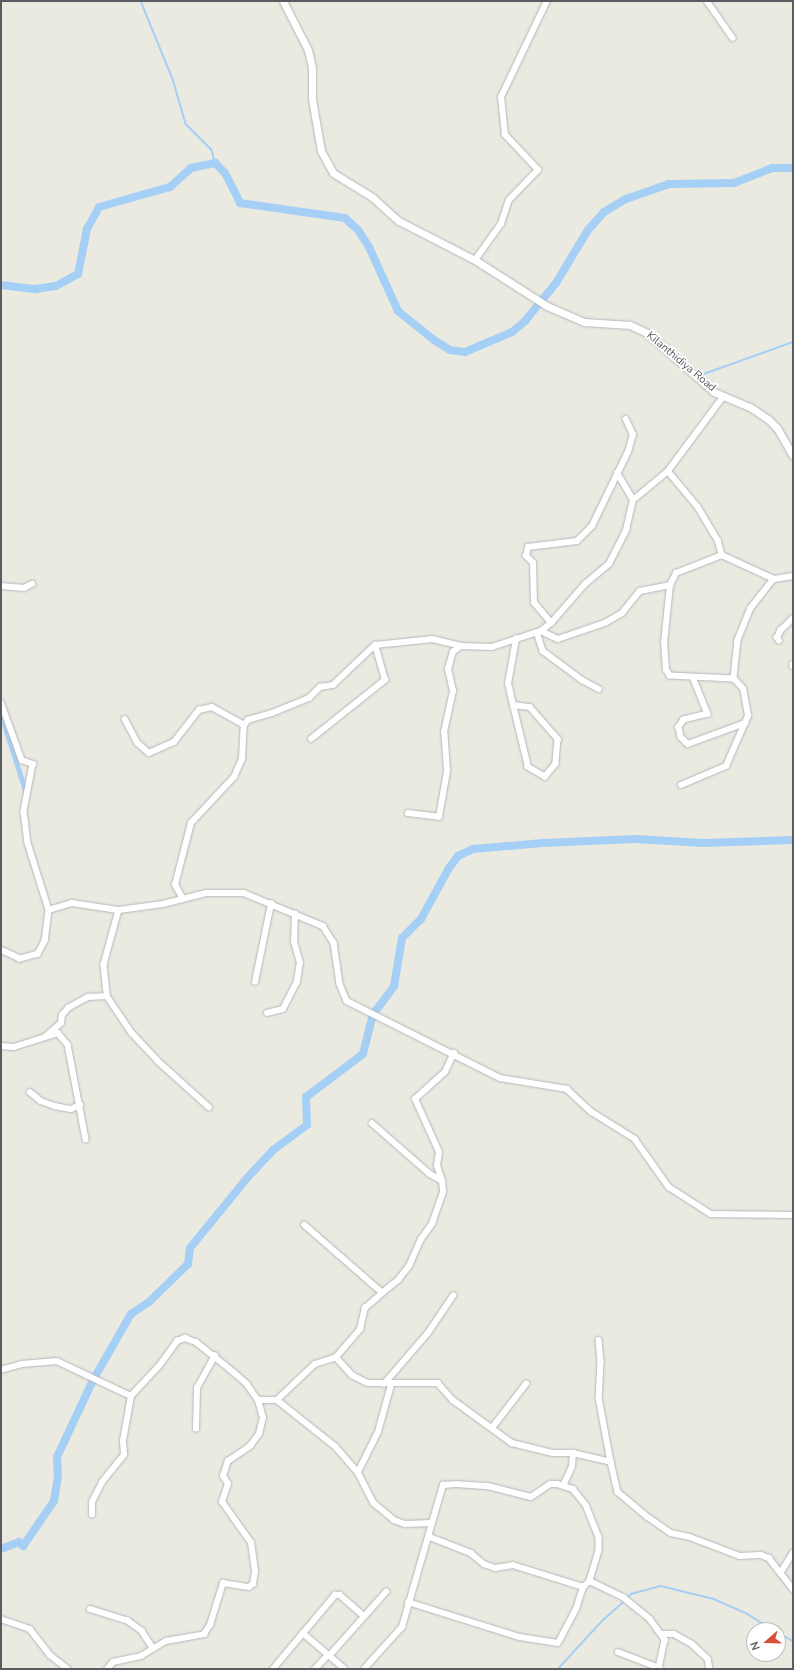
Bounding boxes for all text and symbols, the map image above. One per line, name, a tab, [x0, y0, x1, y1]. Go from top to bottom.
street label: Kilanthidiya Road	[644, 329, 718, 395]
north arrow	[746, 1622, 786, 1662]
text: N	[747, 1640, 764, 1652]

